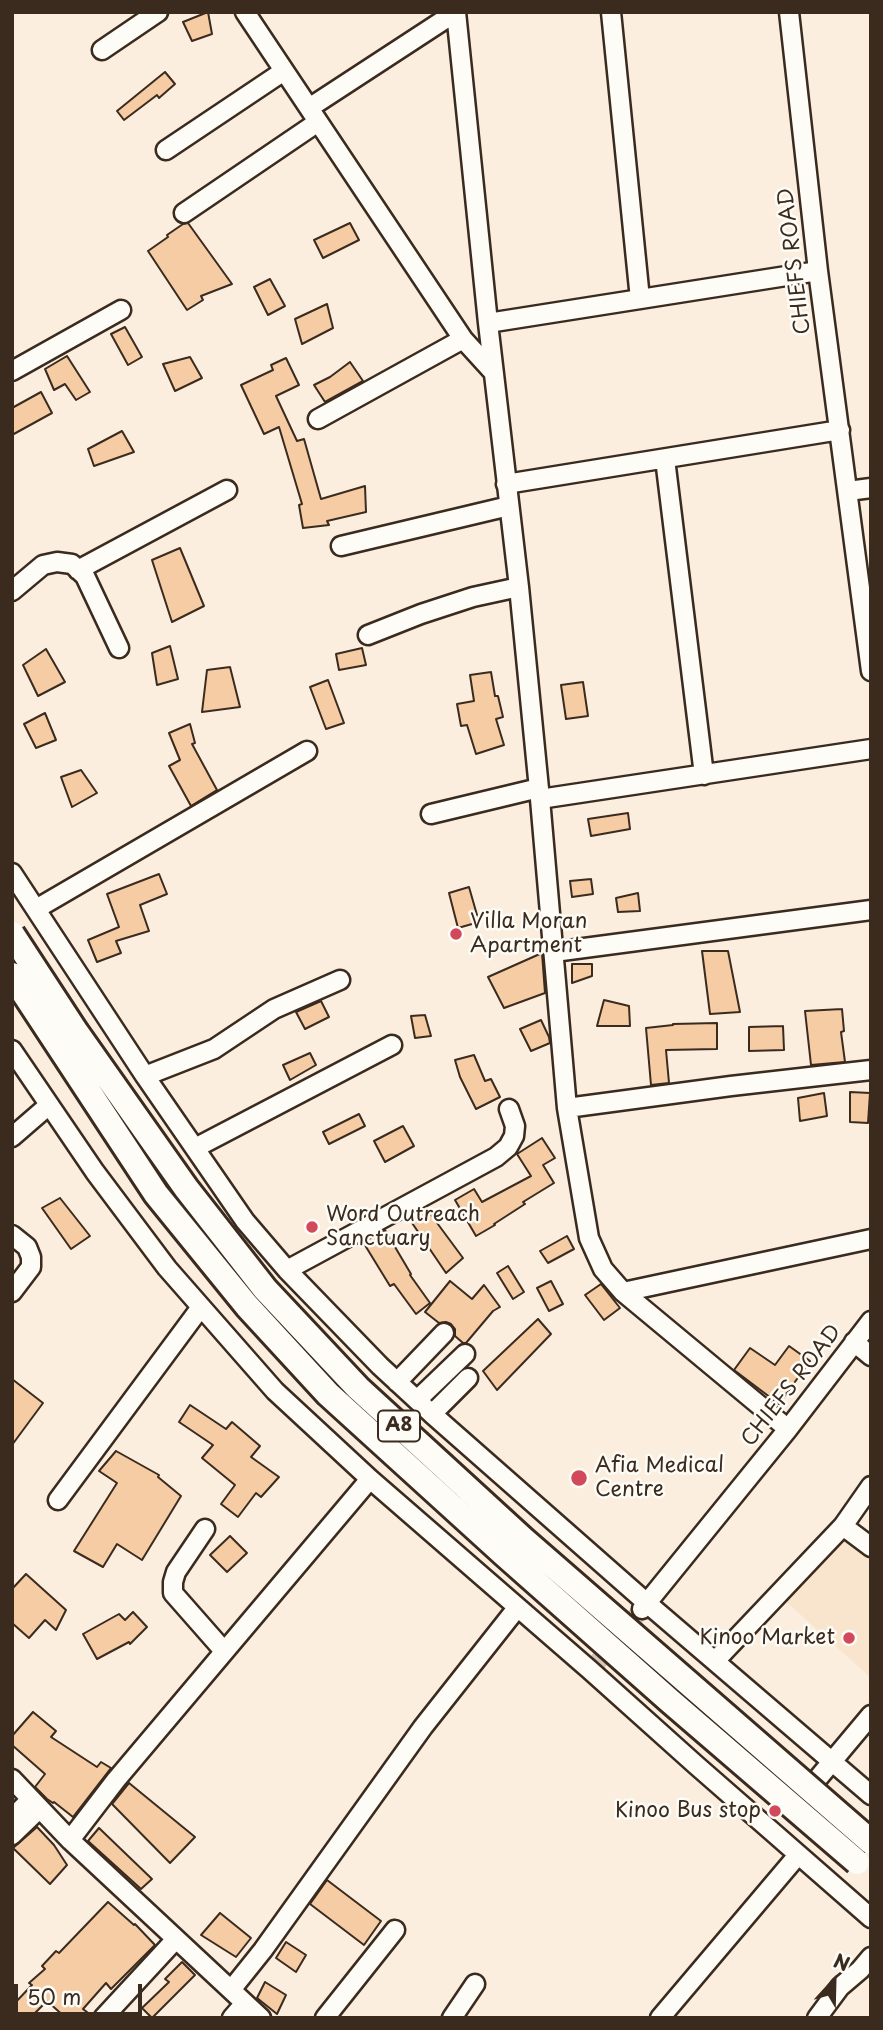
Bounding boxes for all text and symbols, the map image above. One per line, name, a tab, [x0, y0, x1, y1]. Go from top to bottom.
street label: CHIEFS ROAD	[774, 186, 816, 336]
place label: Villa Moran Apartment	[470, 909, 587, 959]
marker: Villa Moran Apartment	[448, 926, 464, 942]
place label: Word Outreach Sanctuary	[326, 1202, 480, 1252]
marker: Word Outreach Sanctuary	[304, 1219, 320, 1235]
street label: CHIEFS ROAD	[737, 1320, 847, 1452]
road number: A8	[378, 1410, 420, 1442]
place label: Afia Medical Centre	[595, 1453, 724, 1503]
marker: Afia Medical Centre	[569, 1468, 589, 1488]
place label: Kinoo Market	[699, 1625, 835, 1651]
marker: Kinoo Market	[841, 1630, 857, 1646]
place label: Kinoo Bus stop	[615, 1798, 761, 1824]
marker: Kinoo Bus stop	[767, 1803, 783, 1819]
north arrow	[799, 1946, 869, 2016]
text: N	[830, 1946, 854, 1977]
scale bar	[18, 1970, 145, 2014]
text: 50 m	[27, 1980, 81, 2012]

